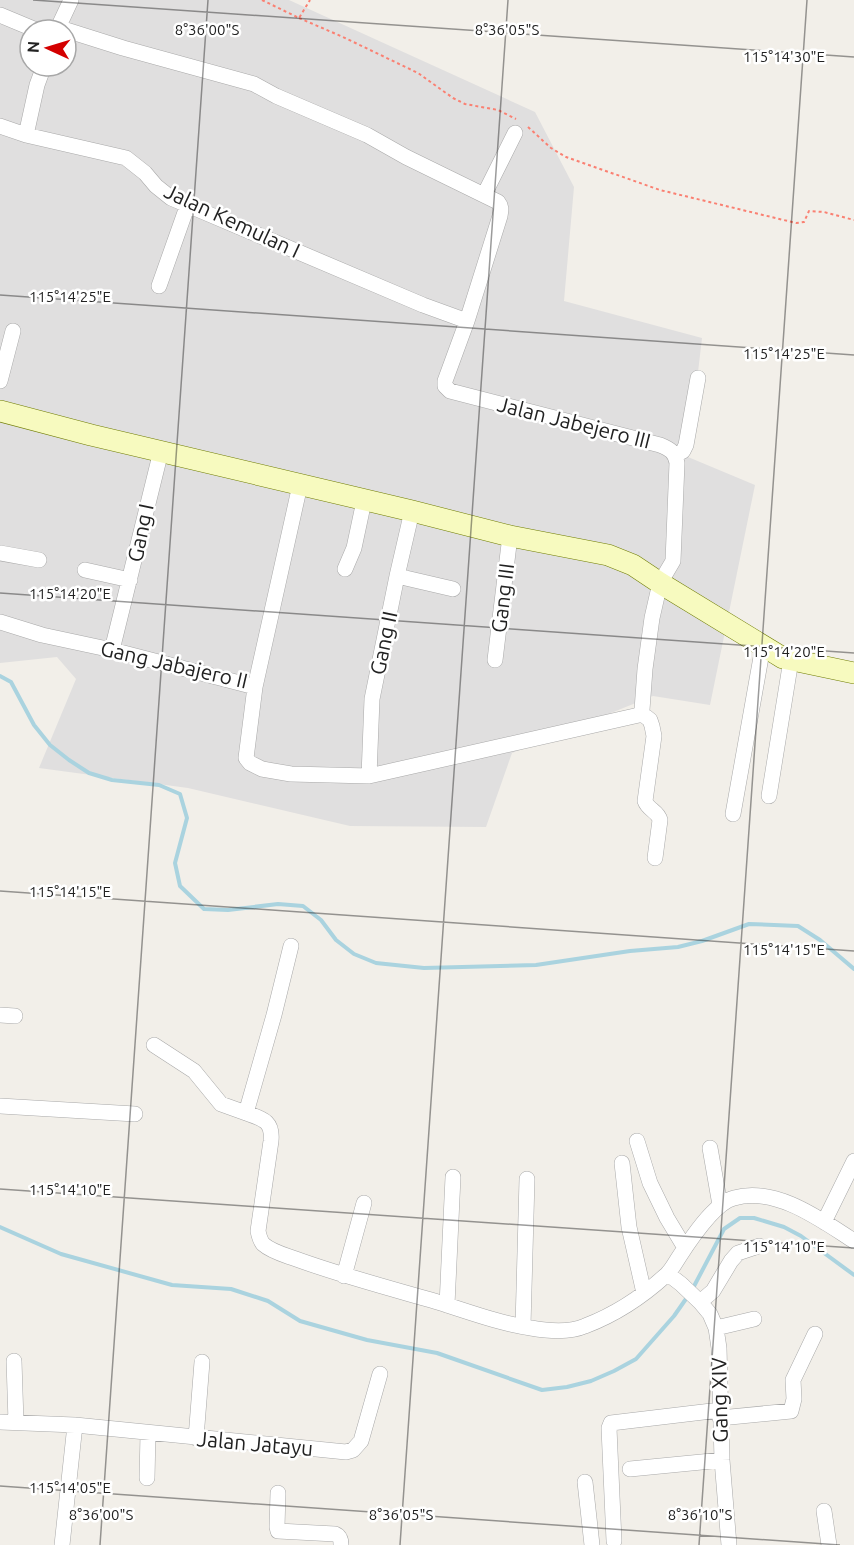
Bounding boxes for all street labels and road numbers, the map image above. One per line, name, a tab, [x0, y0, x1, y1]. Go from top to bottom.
street label: Jalan Kemulan I	[161, 178, 304, 262]
street label: Jalan Jabejero III	[495, 391, 653, 453]
street label: Gang I	[122, 501, 158, 564]
street label: Gang III	[486, 562, 518, 634]
street label: Gang II	[365, 609, 401, 677]
street label: Gang Jabajero II	[98, 635, 250, 693]
street label: Gang XIV	[706, 1357, 732, 1443]
street label: Jalan Jatayu	[196, 1426, 314, 1460]

